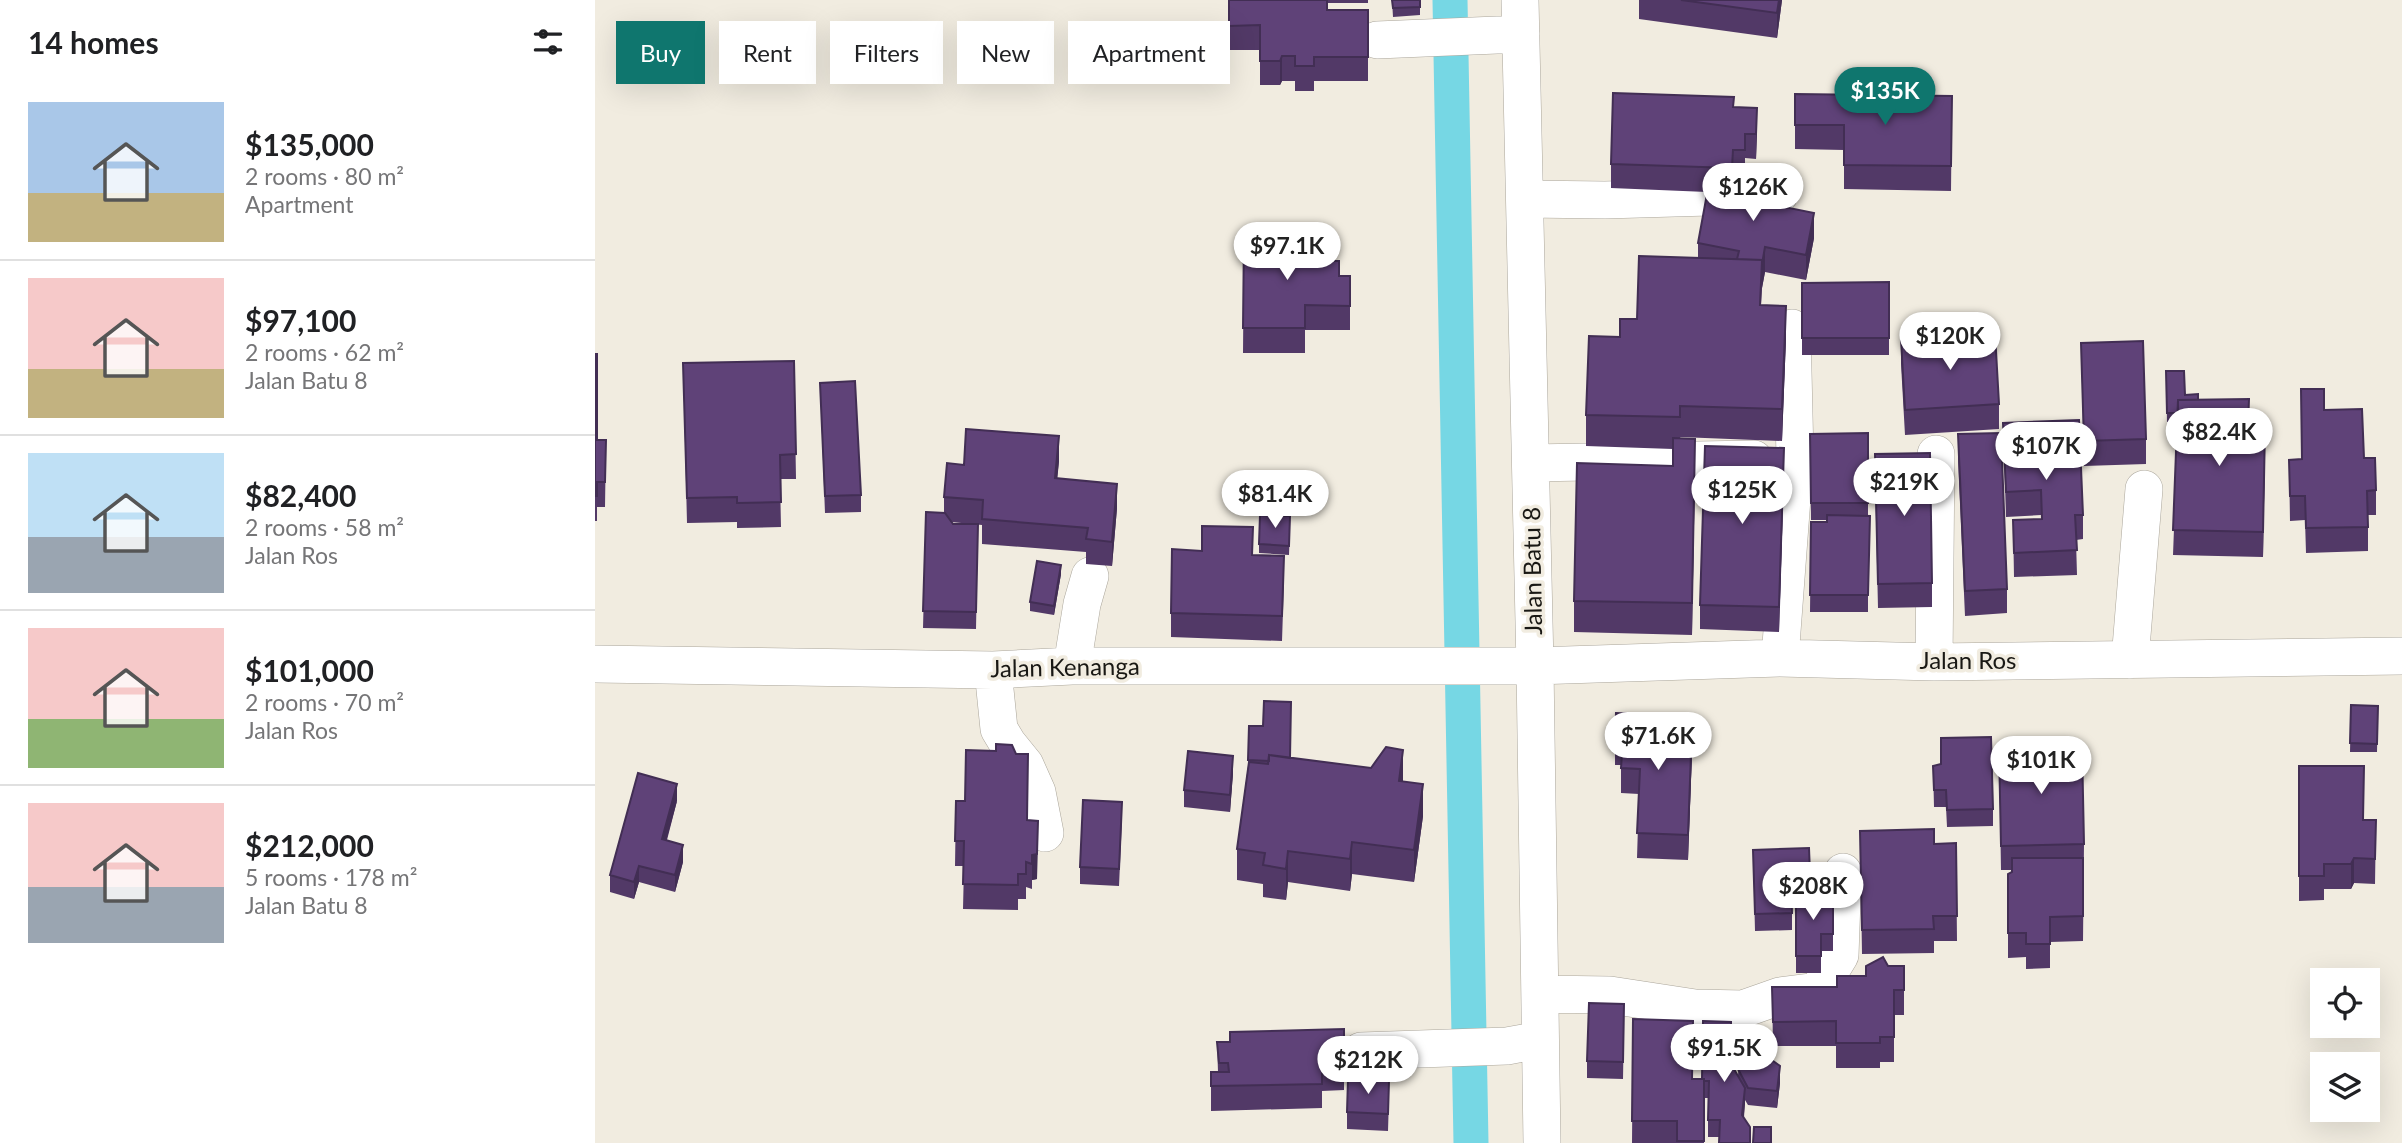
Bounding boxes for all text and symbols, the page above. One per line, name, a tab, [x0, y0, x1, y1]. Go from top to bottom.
chip: Buy	[616, 21, 705, 84]
chip: Rent	[719, 21, 816, 84]
chip: Filters	[830, 21, 943, 84]
chip: New	[957, 21, 1054, 84]
chip: Apartment	[1068, 21, 1230, 84]
icon: filters	[529, 23, 567, 61]
text: 14 homes	[28, 24, 159, 60]
pin: $135K	[1836, 68, 1934, 127]
text: $135K	[1850, 76, 1920, 104]
text: $135,000	[245, 126, 374, 162]
icon: home	[84, 130, 168, 214]
text: 2 rooms · 80 m²	[245, 162, 404, 190]
pin: $126K	[1704, 164, 1802, 223]
text: $126K	[1718, 172, 1788, 200]
text: Apartment	[245, 190, 353, 218]
pin: $97.1K	[1230, 222, 1344, 282]
text: $97.1K	[1250, 231, 1324, 259]
text: $97,100	[245, 302, 356, 338]
icon: home	[84, 306, 168, 390]
pin: $120K	[1901, 312, 1999, 372]
text: $120K	[1915, 321, 1985, 349]
text: 2 rooms · 62 m²	[245, 338, 404, 366]
text: Jalan Batu 8	[245, 366, 368, 394]
pin: $82.4K	[2162, 408, 2276, 468]
text: $82.4K	[2182, 417, 2256, 445]
pin: $107K	[1997, 422, 2095, 482]
text: $107K	[2011, 431, 2081, 459]
pin: $219K	[1855, 458, 1953, 518]
pin: $125K	[1693, 466, 1791, 526]
text: $219K	[1869, 467, 1939, 495]
pin: $81.4K	[1218, 470, 1332, 530]
text: $125K	[1707, 475, 1777, 503]
text: $82,400	[245, 477, 356, 513]
text: $81.4K	[1238, 479, 1312, 507]
icon: home	[84, 481, 168, 565]
street label: Jalan Batu 8	[1516, 507, 1547, 635]
text: 2 rooms · 58 m²	[245, 513, 404, 541]
text: Jalan Ros	[245, 541, 338, 569]
street label: Jalan Ros	[1920, 645, 2016, 674]
street label: Jalan Kenanga	[990, 651, 1140, 682]
text: $101,000	[245, 652, 374, 688]
icon: home	[84, 656, 168, 740]
text: 2 rooms · 70 m²	[245, 688, 404, 716]
pin: $71.6K	[1601, 712, 1715, 772]
text: Jalan Ros	[245, 716, 338, 744]
text: $71.6K	[1621, 721, 1695, 749]
pin: $101K	[1992, 736, 2090, 796]
text: $101K	[2006, 745, 2076, 773]
text: $212,000	[245, 827, 374, 863]
icon: home	[84, 831, 168, 915]
pin: $208K	[1764, 862, 1862, 922]
text: 5 rooms · 178 m²	[245, 863, 417, 891]
text: $208K	[1778, 871, 1848, 899]
text: Jalan Batu 8	[245, 891, 368, 919]
map controls	[2310, 968, 2380, 1122]
button: locate	[2310, 968, 2380, 1038]
pin: $91.5K	[1667, 1024, 1781, 1084]
text: $91.5K	[1687, 1033, 1761, 1061]
pin: $212K	[1319, 1036, 1417, 1096]
text: $212K	[1333, 1045, 1403, 1073]
button: layers	[2310, 1052, 2380, 1122]

